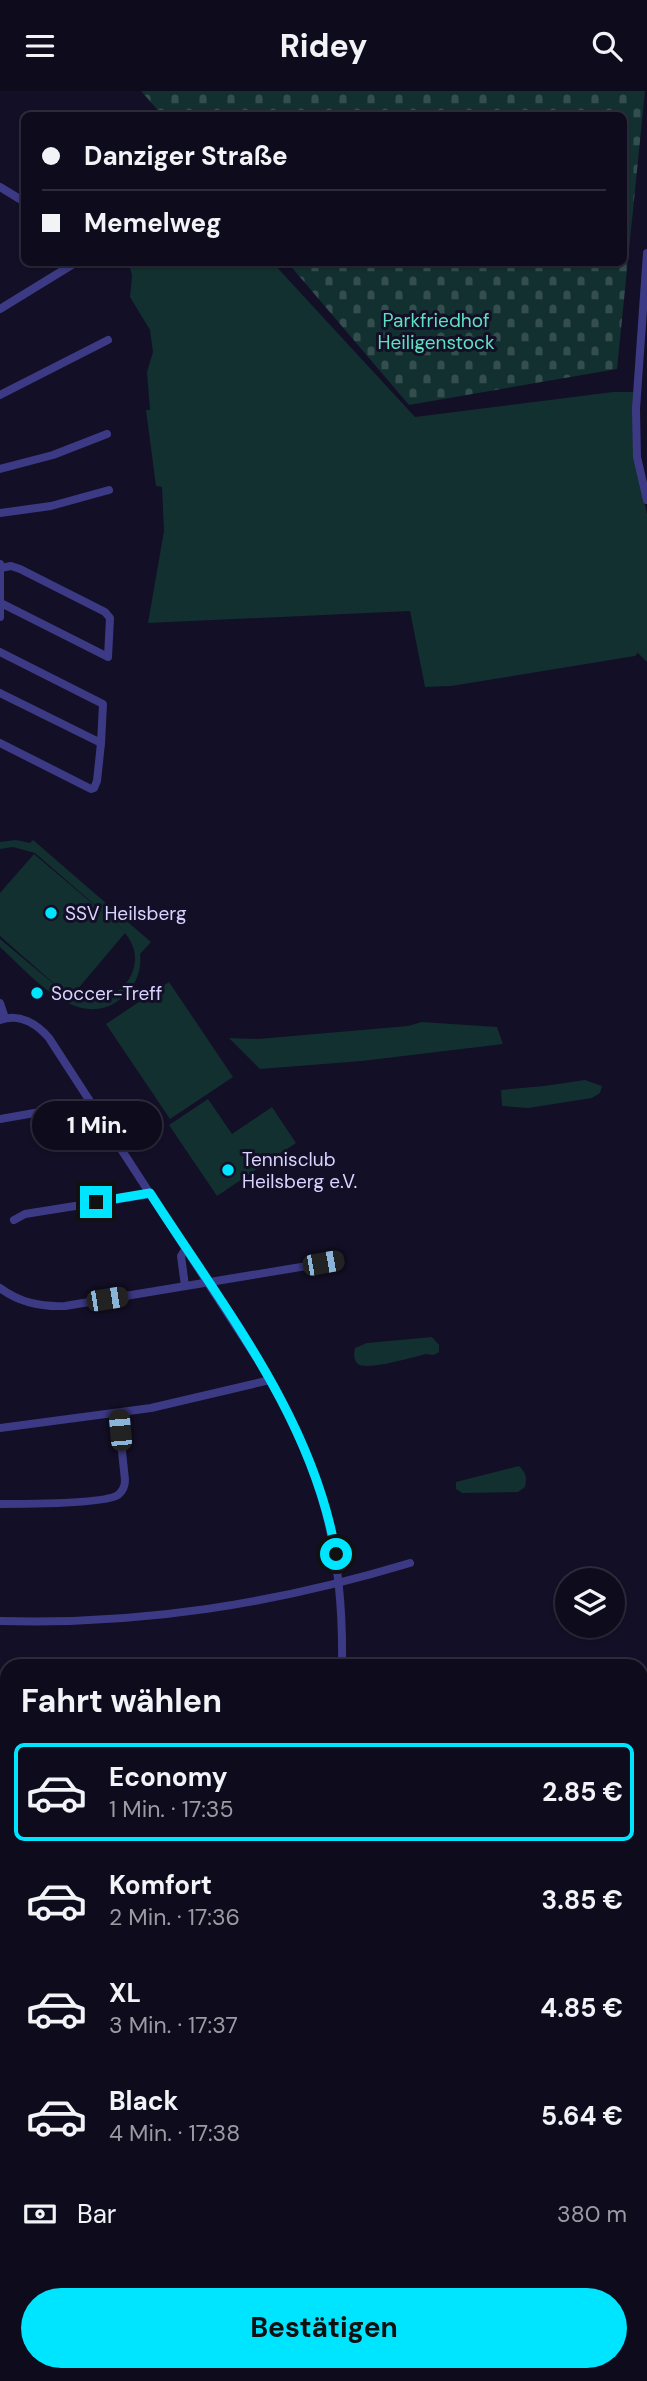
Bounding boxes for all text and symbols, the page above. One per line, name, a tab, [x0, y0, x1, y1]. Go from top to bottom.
text: Ridey	[280, 25, 367, 67]
icon: menu	[21, 27, 59, 65]
icon: search	[588, 27, 626, 65]
text: Danziger Straße	[84, 139, 288, 173]
text: Memelweg	[84, 206, 221, 240]
park label: Parkfriedhof Heiligenstock	[377, 308, 495, 355]
place label: SSV Heilsberg	[65, 901, 187, 926]
marker: SSV Heilsberg	[43, 905, 59, 921]
place label: Soccer-Treff	[51, 981, 162, 1006]
marker: Soccer-Treff	[29, 985, 45, 1001]
callout: 1 Min.	[31, 1101, 161, 1149]
text: 1 Min.	[67, 1110, 127, 1140]
place label: Tennisclub Heilsberg e.V.	[242, 1147, 357, 1194]
marker: Tennisclub Heilsberg e.V.	[220, 1162, 236, 1178]
route end	[80, 1186, 112, 1218]
car	[301, 1249, 346, 1277]
car	[85, 1285, 130, 1313]
car	[108, 1408, 133, 1452]
route start	[320, 1538, 352, 1570]
map controls	[555, 1568, 625, 1638]
button: layers	[555, 1568, 625, 1638]
text: Fahrt wählen	[21, 1680, 222, 1722]
text: Economy	[109, 1760, 227, 1794]
icon: car	[25, 1761, 88, 1824]
text: 2.85 €	[542, 1775, 623, 1809]
text: 1 Min. · 17:35	[109, 1794, 233, 1824]
text: Komfort	[109, 1868, 212, 1902]
icon: car	[25, 1869, 88, 1932]
text: 3.85 €	[541, 1883, 623, 1917]
text: 2 Min. · 17:36	[109, 1902, 240, 1932]
text: XL	[109, 1976, 141, 2010]
icon: car	[25, 1977, 88, 2040]
text: 4.85 €	[540, 1991, 623, 2025]
text: 3 Min. · 17:37	[109, 2010, 238, 2040]
text: Black	[109, 2084, 179, 2118]
icon: car	[25, 2085, 88, 2148]
text: 5.64 €	[541, 2099, 623, 2133]
text: 4 Min. · 17:38	[109, 2118, 240, 2148]
icon: cash	[21, 2195, 59, 2233]
text: Bar	[77, 2197, 116, 2231]
text: 380 m	[557, 2199, 627, 2229]
button: Bestätigen	[21, 2288, 627, 2368]

